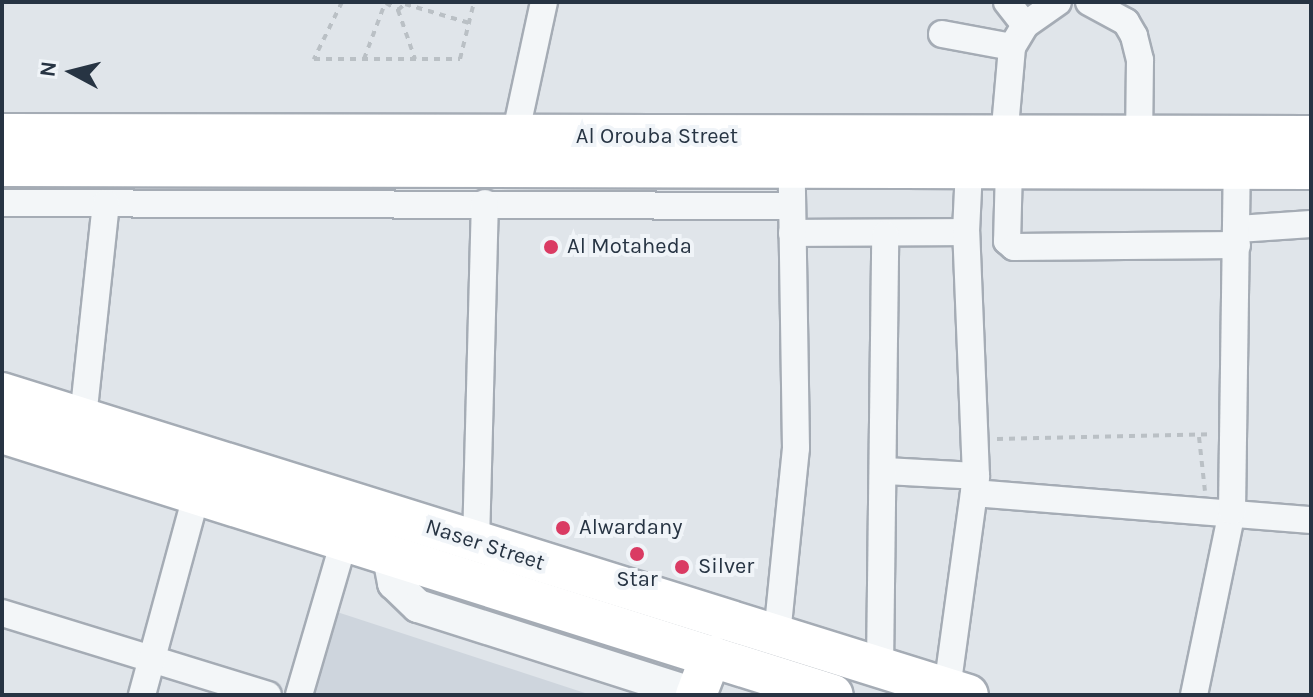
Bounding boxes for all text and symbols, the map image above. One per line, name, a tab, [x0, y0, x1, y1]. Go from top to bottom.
north arrow	[32, 32, 112, 112]
text: N	[34, 60, 62, 78]
street label: Al Orouba Street	[576, 124, 738, 150]
place label: Al Motaheda	[567, 234, 692, 260]
marker: Al Motaheda	[542, 238, 560, 256]
street label: Naser Street	[422, 513, 548, 577]
place label: Alwardany	[579, 515, 682, 541]
marker: Alwardany	[554, 519, 572, 537]
marker: Star	[628, 545, 646, 563]
place label: Silver	[698, 554, 754, 580]
marker: Silver	[673, 558, 691, 576]
place label: Star	[616, 567, 658, 593]

